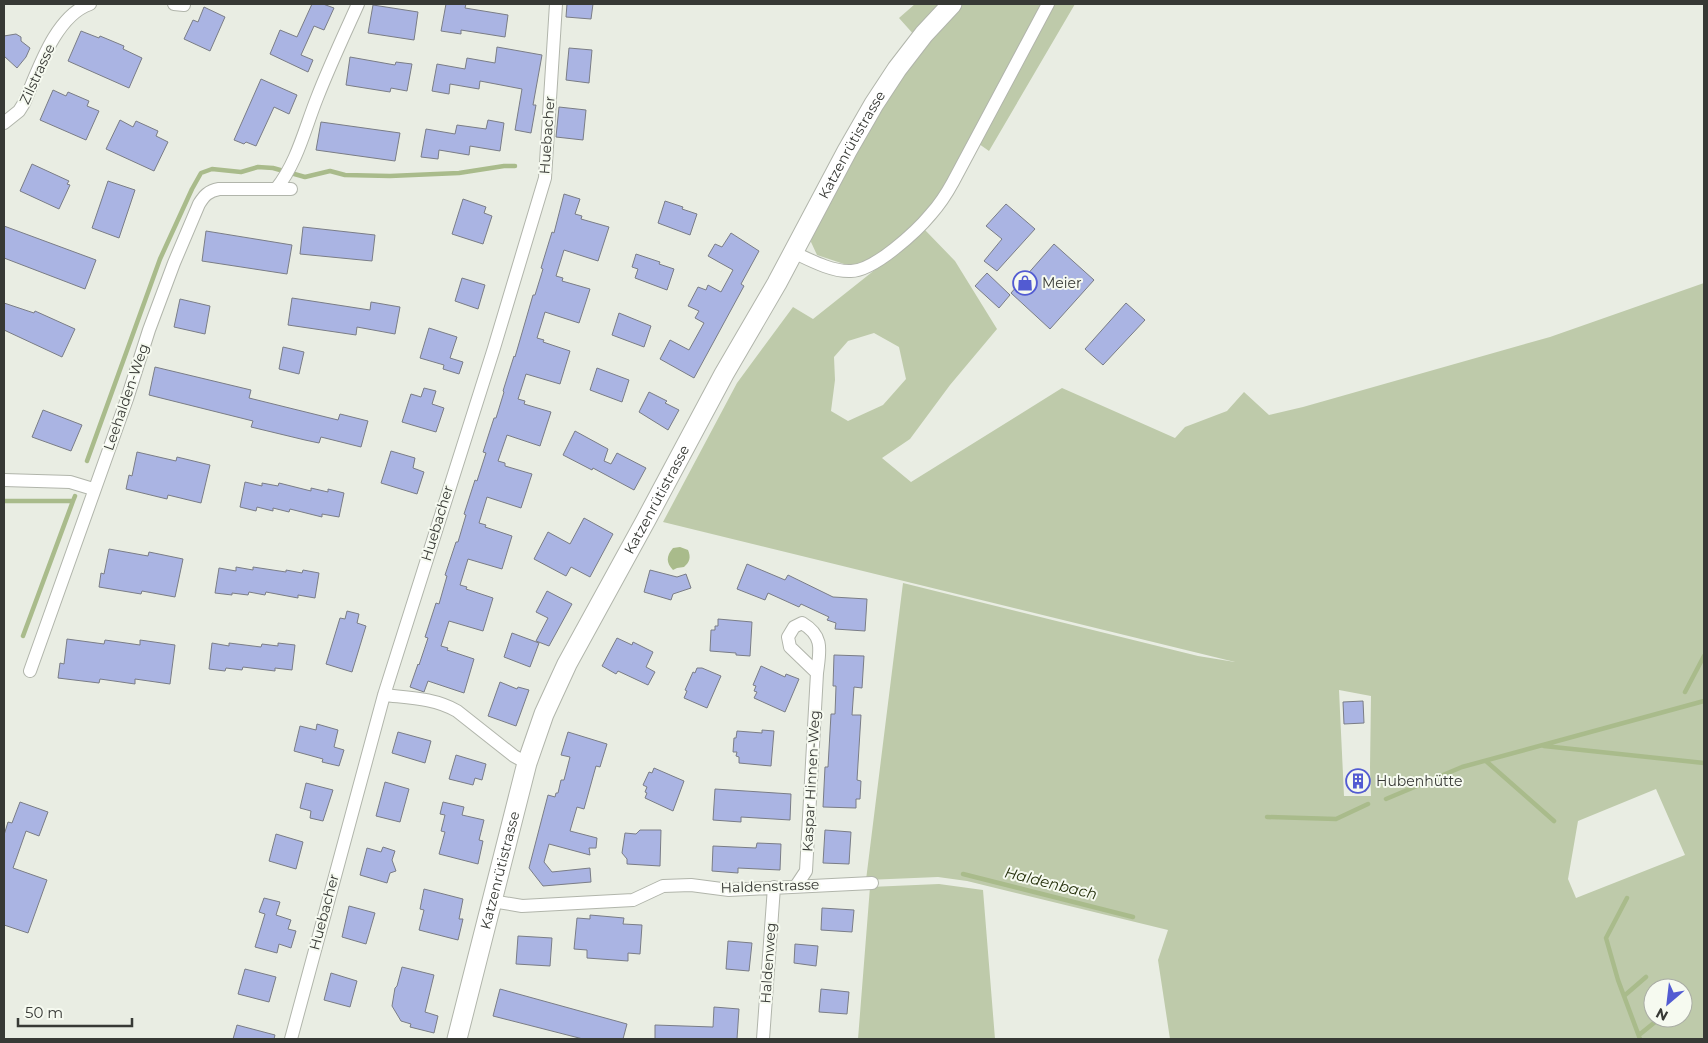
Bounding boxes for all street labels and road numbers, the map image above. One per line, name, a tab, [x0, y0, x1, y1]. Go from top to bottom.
street label: Zilstrasse	[15, 41, 59, 107]
street label: Katzenrütistrasse	[814, 87, 889, 202]
street label: Huebacher	[535, 95, 559, 175]
street label: Leehalden-Weg	[99, 341, 153, 453]
street label: Katzenrütistrasse	[620, 442, 693, 557]
street label: Huebacher	[417, 483, 457, 563]
street label: Kaspar Hinnen-Weg	[798, 710, 824, 852]
street label: Katzenrütistrasse	[476, 809, 523, 931]
street label: Huebacher	[305, 872, 343, 952]
street label: Haldenstrasse	[720, 875, 820, 897]
street label: Haldenweg	[756, 922, 780, 1004]

